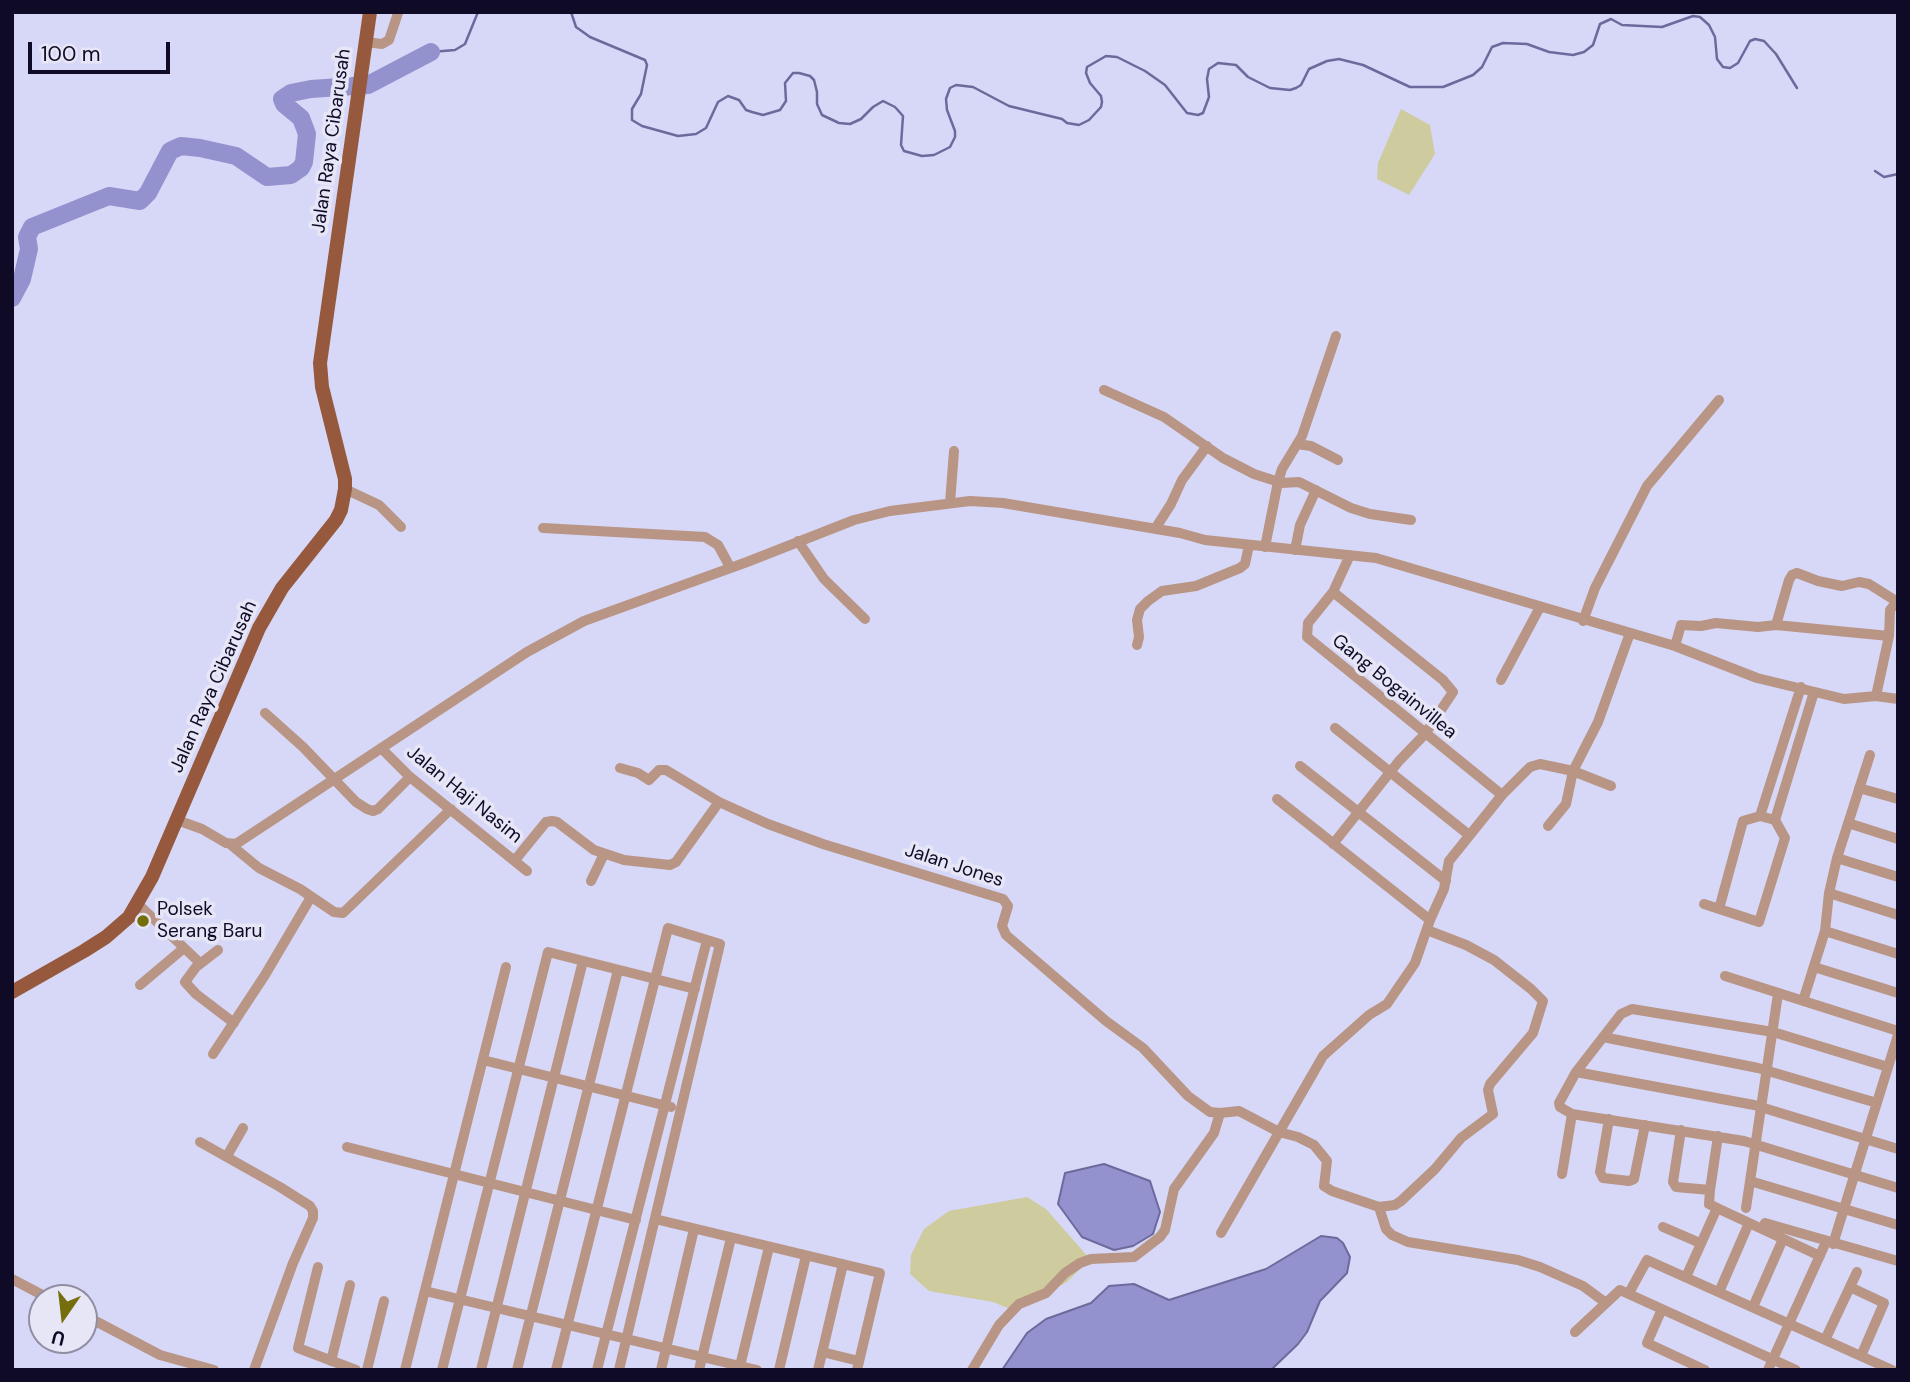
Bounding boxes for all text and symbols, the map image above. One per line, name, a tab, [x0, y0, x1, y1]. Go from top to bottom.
scale bar	[32, 28, 173, 72]
text: 100 m	[41, 40, 101, 68]
street label: Jalan Raya Cibarusah	[308, 47, 356, 235]
street label: Jalan Raya Cibarusah	[166, 597, 262, 777]
street label: Gang Bogainvillea	[1327, 630, 1461, 744]
street label: Jalan Haji Nasim	[401, 741, 527, 849]
street label: Jalan Jones	[902, 839, 1006, 893]
place label: Polsek Serang Baru	[157, 899, 262, 943]
marker: Polsek Serang Baru	[135, 913, 151, 929]
north arrow	[28, 1284, 98, 1354]
text: U	[49, 1324, 68, 1352]

